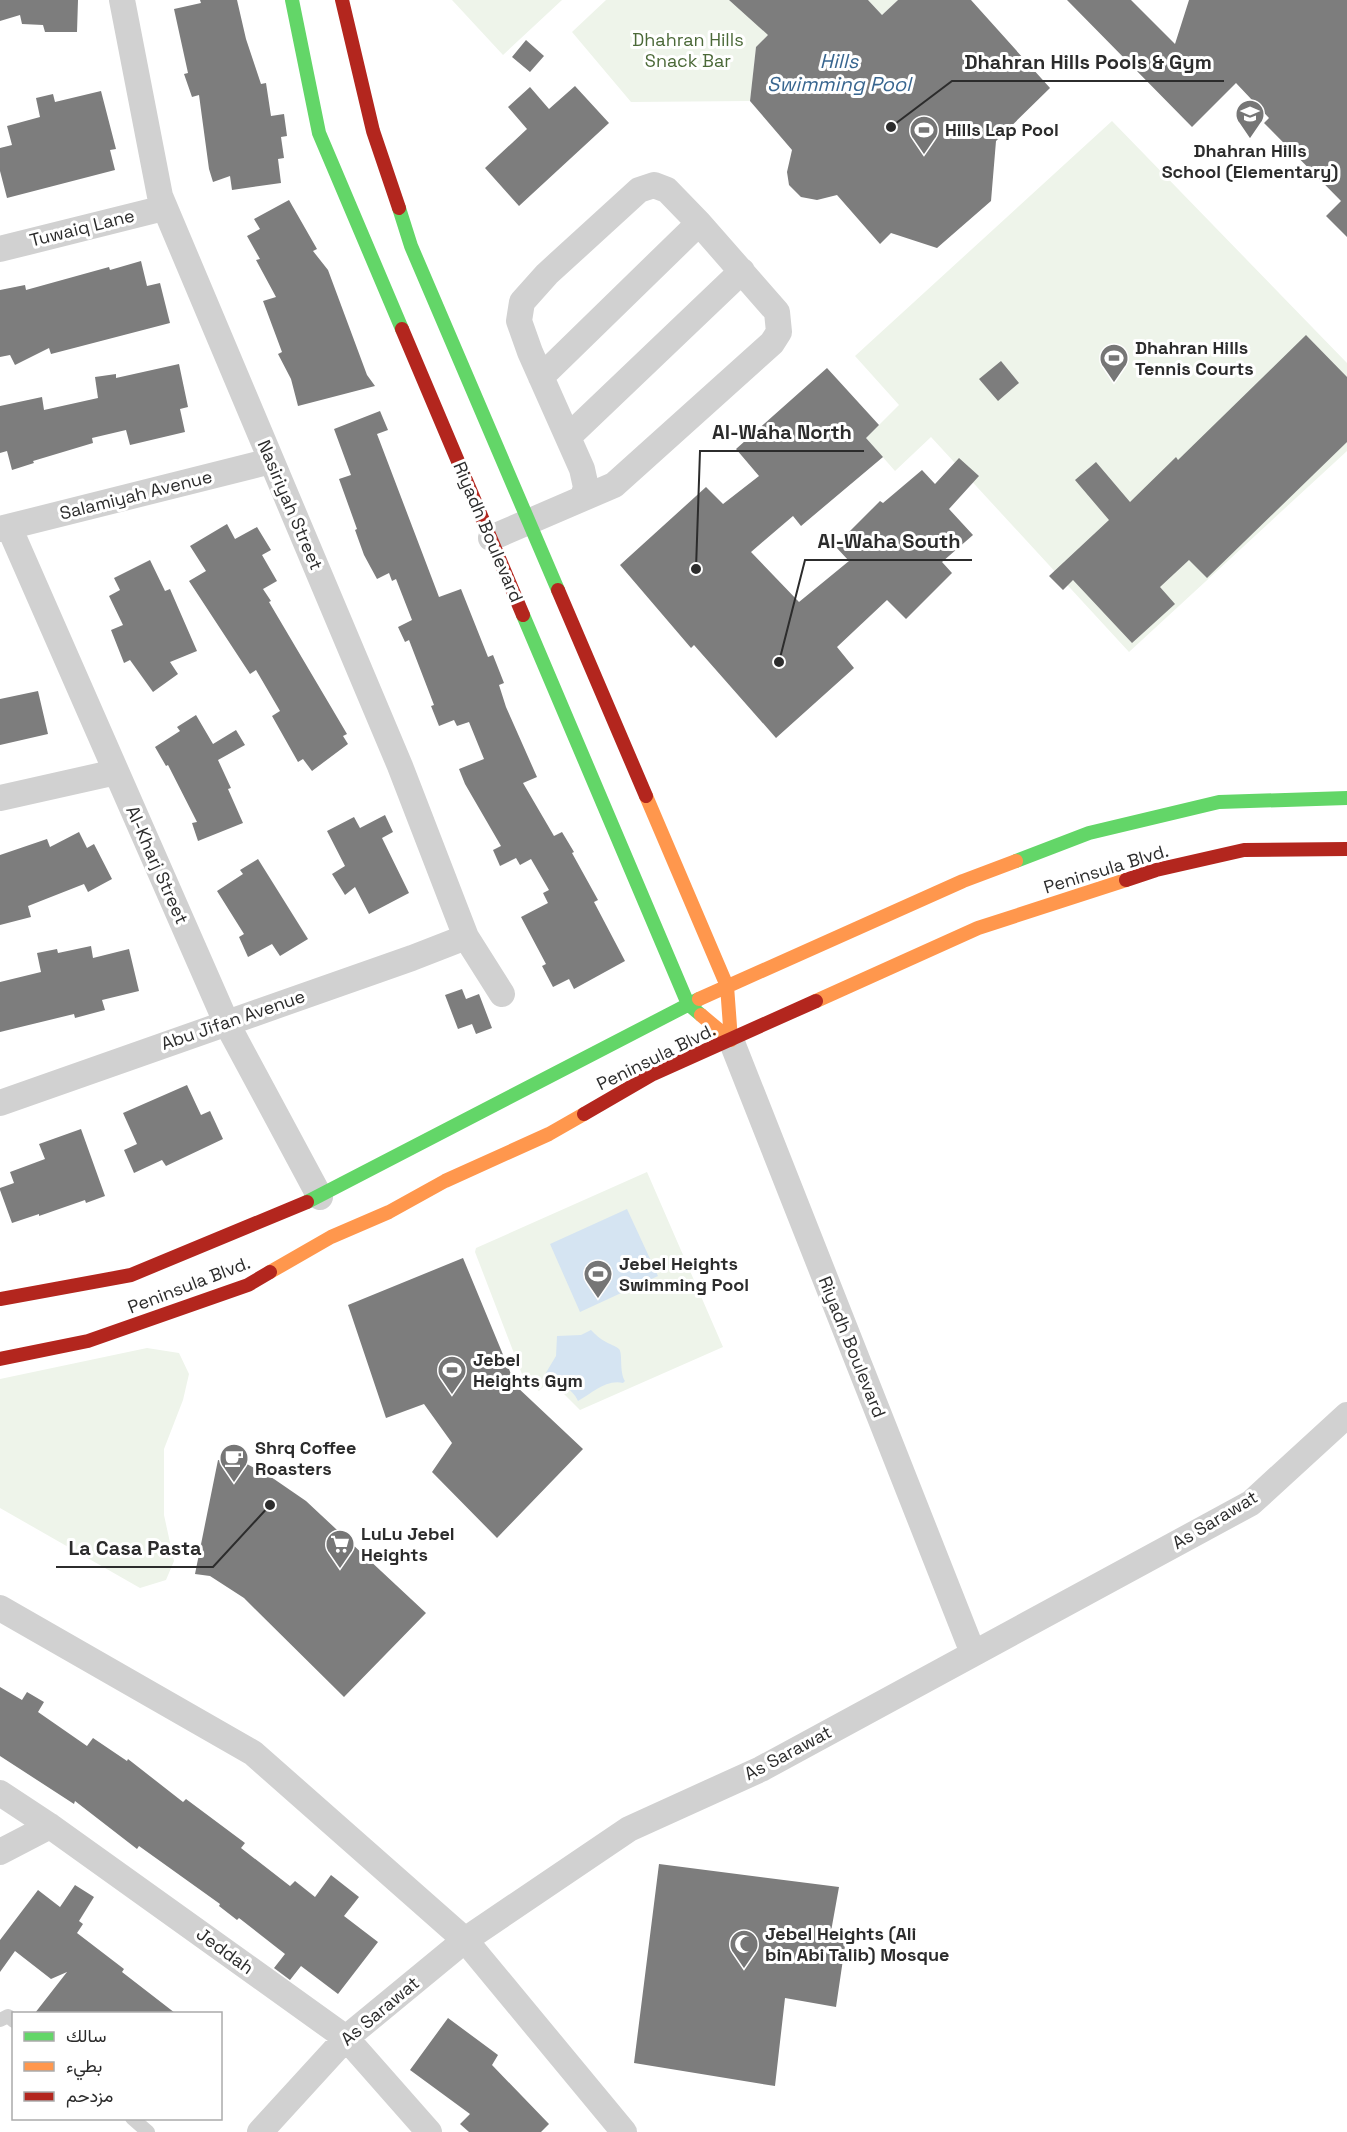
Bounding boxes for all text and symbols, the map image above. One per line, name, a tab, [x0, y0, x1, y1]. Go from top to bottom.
park label: Dhahran Hills Snack Bar	[632, 28, 744, 72]
callout: Dhahran Hills Pools & Gym	[952, 43, 1224, 81]
water label: Hills Swimming Pool	[767, 48, 913, 97]
text: Dhahran Hills Pools & Gym	[964, 49, 1212, 75]
school or university icon: Dhahran Hills School (Elementary)	[1234, 98, 1266, 140]
sports icon: Hills Lap Pool	[908, 114, 940, 156]
place label: Hills Lap Pool	[945, 118, 1059, 141]
place label: Dhahran Hills School (Elementary)	[1162, 139, 1338, 183]
street label: Tuwaiq Lane	[27, 203, 137, 252]
place label: Dhahran Hills Tennis Courts	[1135, 336, 1254, 380]
sports icon: Dhahran Hills Tennis Courts	[1098, 342, 1130, 384]
callout: Al-Waha North	[700, 413, 864, 451]
text: Al-Waha North	[712, 419, 852, 445]
street label: Nasiriyah Street	[253, 436, 328, 573]
street label: Riyadh Boulevard	[448, 458, 528, 606]
street label: Salamiyah Avenue	[57, 464, 215, 525]
callout: Al-Waha South	[805, 522, 972, 560]
text: Al-Waha South	[818, 528, 960, 554]
street label: Al-Kharj Street	[121, 802, 194, 928]
street label: Peninsula Blvd.	[1041, 839, 1171, 898]
street label: Abu Jifan Avenue	[158, 984, 308, 1055]
street label: Peninsula Blvd.	[593, 1018, 719, 1095]
street label: Peninsula Blvd.	[124, 1251, 253, 1318]
place label: Jebel Heights Swimming Pool	[619, 1252, 749, 1296]
sports icon: Jebel Heights Swimming Pool	[582, 1258, 614, 1300]
street label: Riyadh Boulevard	[814, 1273, 891, 1421]
place label: Jebel Heights Gym	[473, 1348, 583, 1392]
sports icon: Jebel Heights Gym	[436, 1354, 468, 1396]
place label: Shrq Coffee Roasters	[255, 1436, 356, 1480]
cafe icon: Shrq Coffee Roasters	[218, 1442, 250, 1484]
street label: As Sarawat	[1168, 1485, 1262, 1554]
place label: LuLu Jebel Heights	[361, 1522, 455, 1566]
supermarket icon: LuLu Jebel Heights	[324, 1528, 356, 1570]
callout: La Casa Pasta	[56, 1529, 213, 1567]
text: La Casa Pasta	[68, 1535, 202, 1561]
street label: As Sarawat	[740, 1720, 835, 1785]
street label: Jeddah	[192, 1922, 259, 1979]
place label: Jebel Heights (Ali bin Abi Talib) Mosque	[765, 1922, 949, 1966]
mosque icon: Jebel Heights (Ali bin Abi Talib) Mosque	[728, 1928, 760, 1970]
street label: As Sarawat	[336, 1971, 424, 2050]
legend	[12, 2012, 222, 2120]
text: سالك	[66, 2024, 106, 2047]
text: بطيء	[66, 2054, 102, 2081]
text: مزدحم	[66, 2084, 113, 2108]

